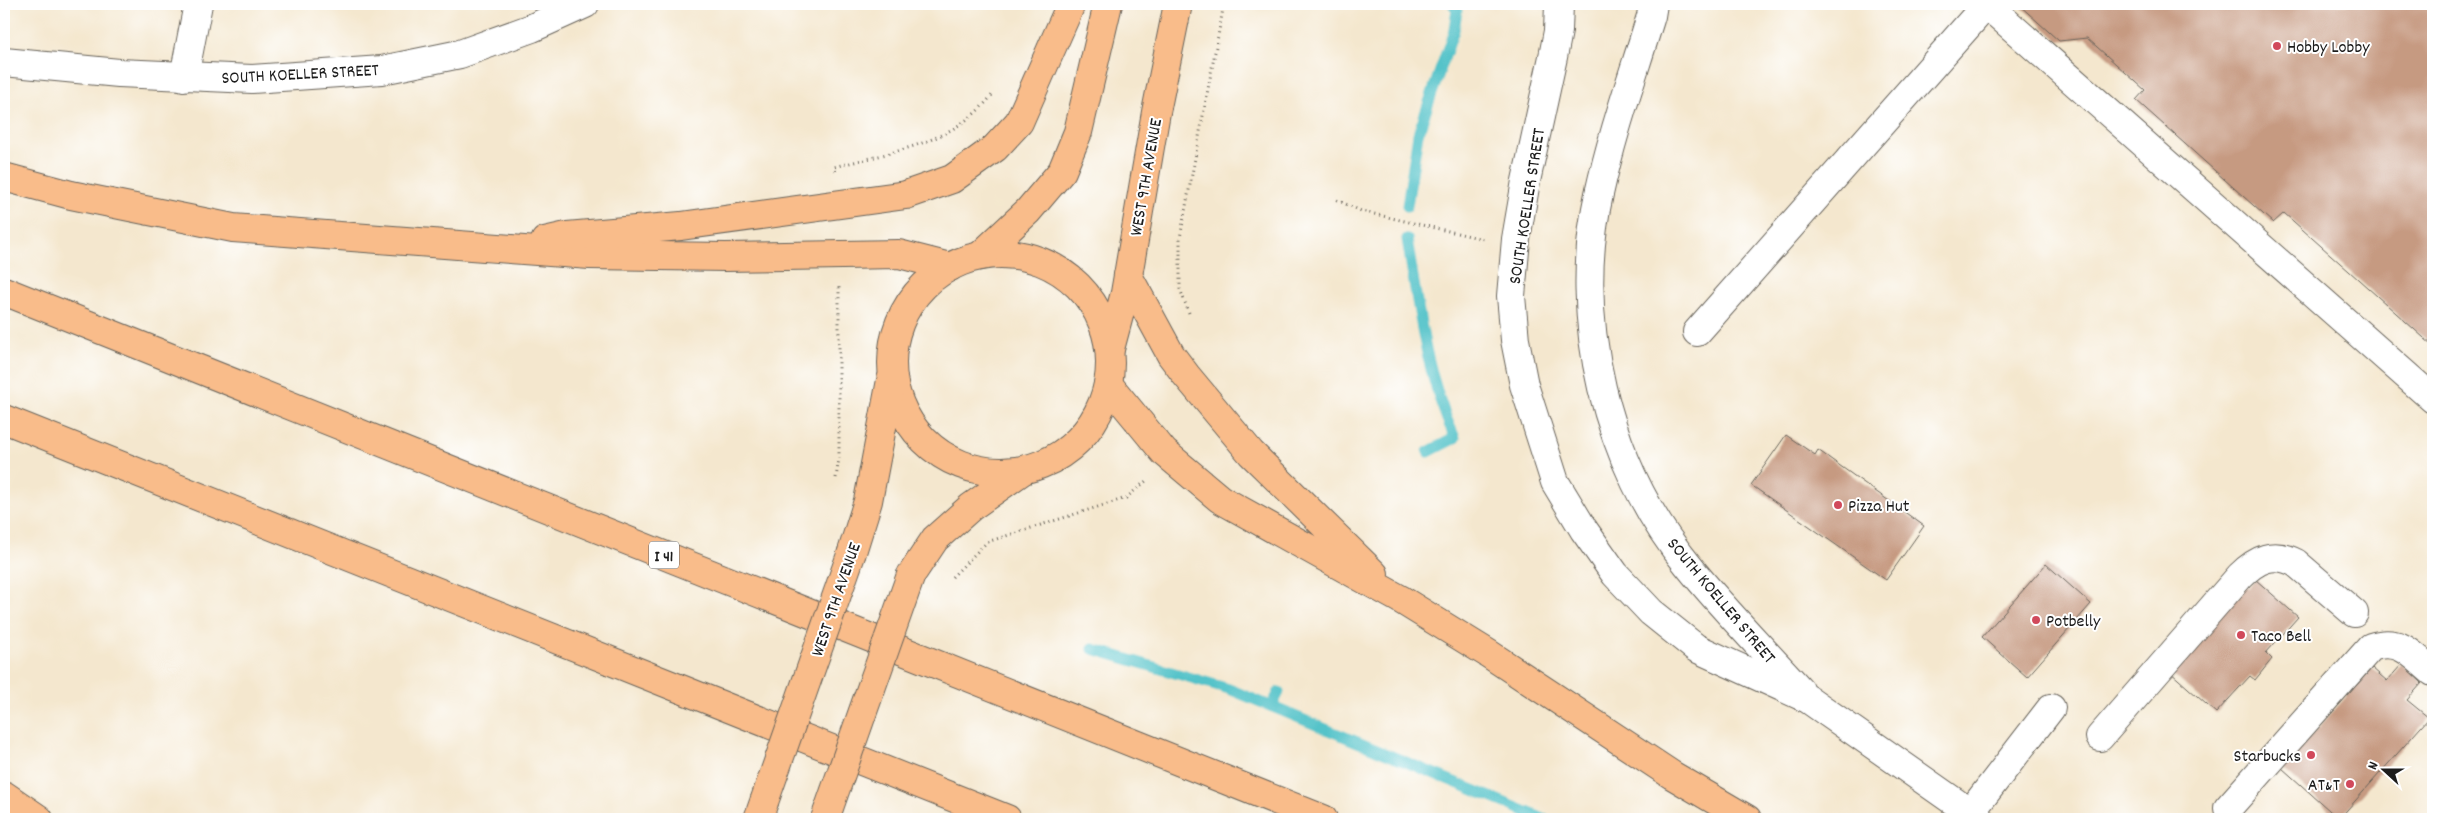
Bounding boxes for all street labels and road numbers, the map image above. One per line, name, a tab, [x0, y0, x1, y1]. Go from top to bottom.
street label: SOUTH KOELLER STREET	[221, 59, 379, 92]
street label: WEST 9TH AVENUE	[1125, 117, 1170, 238]
street label: SOUTH KOELLER STREET	[1504, 127, 1553, 286]
street label: SOUTH KOELLER STREET	[1660, 533, 1780, 670]
street label: WEST 9TH AVENUE	[806, 540, 869, 660]
road number: I 41	[649, 542, 679, 568]

